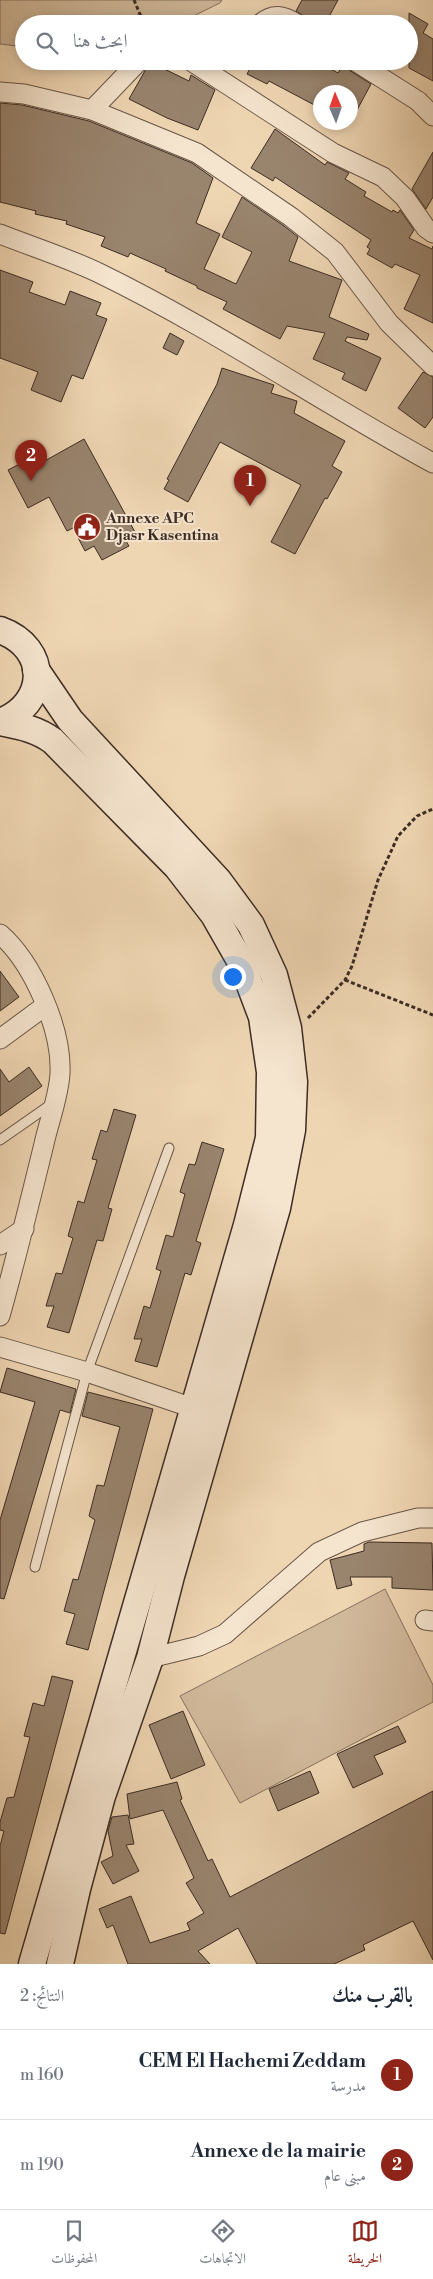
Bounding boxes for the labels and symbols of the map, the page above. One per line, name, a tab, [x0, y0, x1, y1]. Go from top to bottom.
north arrow	[313, 85, 358, 130]
pin: 2	[15, 440, 47, 481]
pin: 1	[234, 465, 266, 506]
place label: Annexe APC Djasr Kasentina	[105, 509, 220, 545]
public building icon: Annexe APC Djasr Kasentina	[72, 512, 102, 542]
your location	[220, 964, 246, 990]

